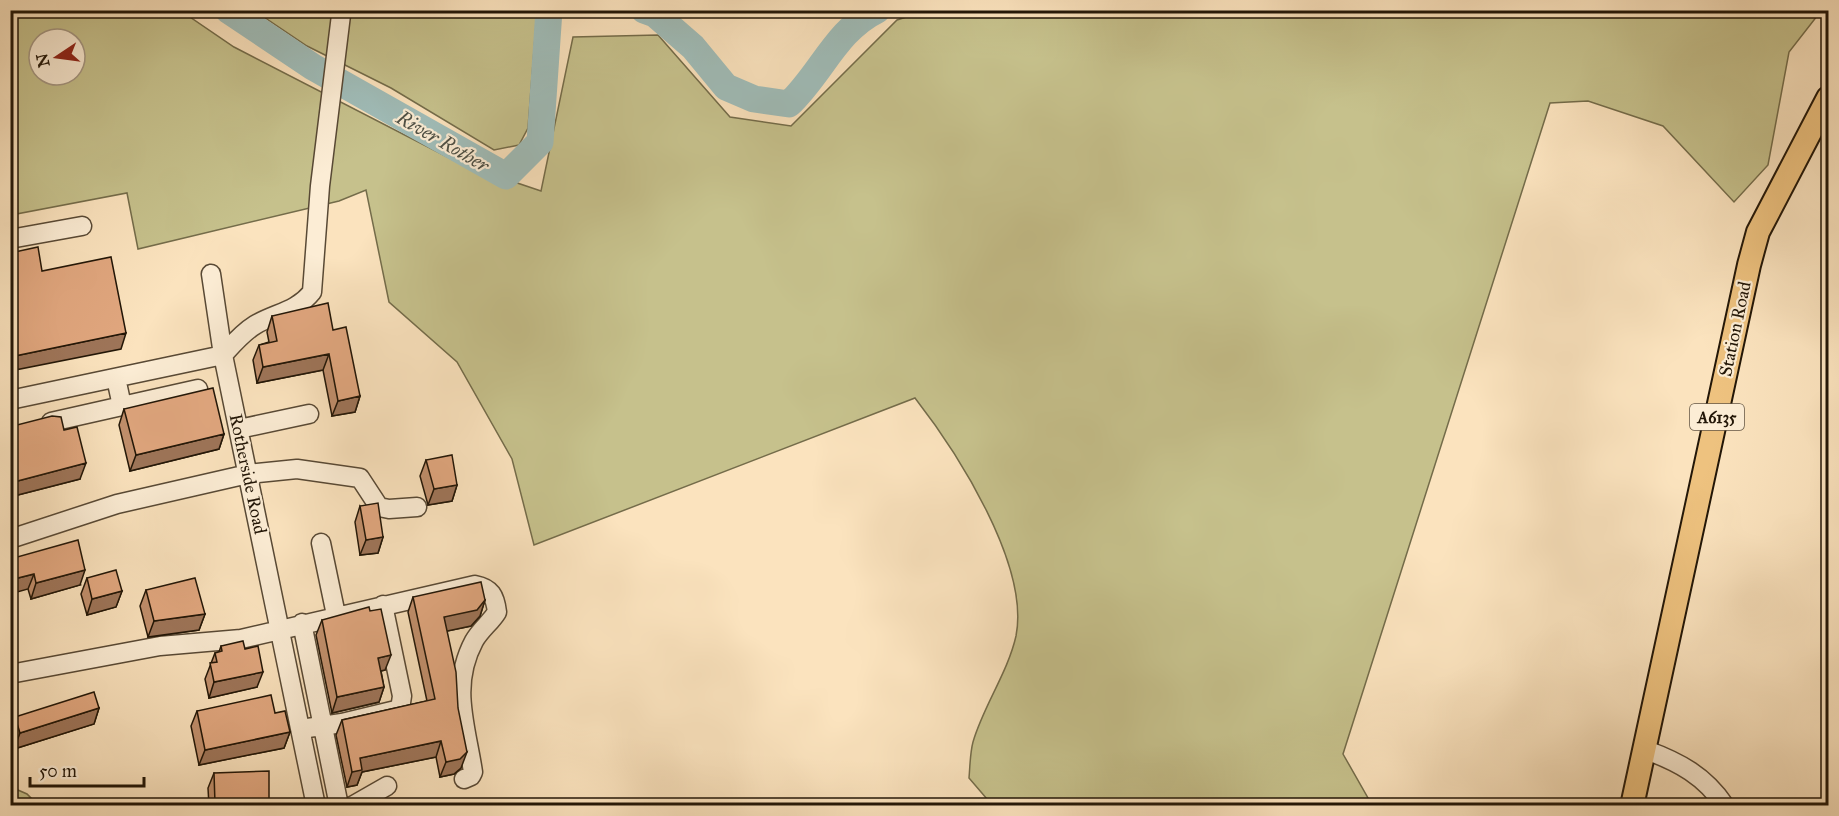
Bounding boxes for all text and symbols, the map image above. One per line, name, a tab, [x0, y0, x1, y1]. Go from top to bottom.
north arrow	[27, 27, 87, 87]
text: N	[32, 51, 54, 69]
water label: River Rother	[392, 104, 495, 178]
street label: Station Road	[1714, 279, 1756, 379]
road number: A6135	[1690, 404, 1744, 430]
street label: Rotherside Road	[225, 412, 271, 536]
scale bar	[30, 750, 144, 788]
text: 50 m	[39, 760, 77, 782]

